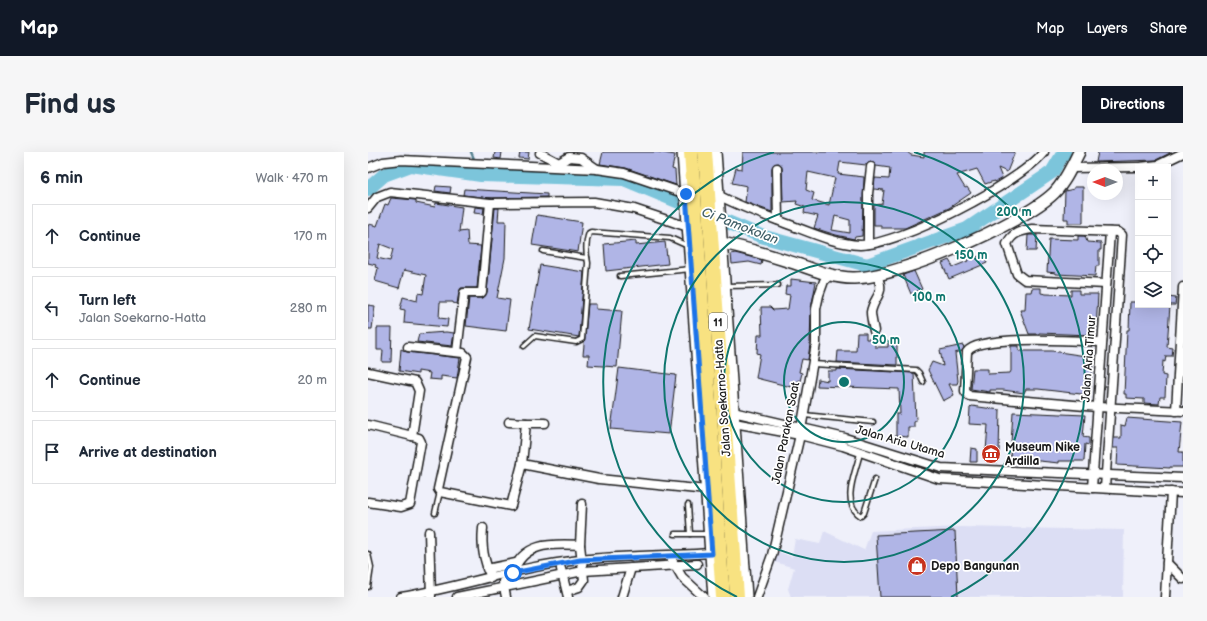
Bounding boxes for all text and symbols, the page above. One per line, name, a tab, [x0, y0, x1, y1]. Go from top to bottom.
text: Map	[20, 17, 58, 40]
text: Map	[1036, 20, 1064, 37]
text: Layers	[1086, 20, 1128, 37]
text: Share	[1150, 20, 1187, 37]
button: Directions	[1082, 86, 1183, 123]
text: Find us	[24, 88, 116, 121]
north arrow	[1087, 164, 1123, 200]
map controls	[1135, 164, 1171, 308]
button: +	[1135, 164, 1171, 200]
text: 6 min	[40, 168, 83, 188]
text: Walk · 470 m	[256, 170, 328, 186]
route end	[677, 185, 695, 203]
button: −	[1135, 200, 1171, 236]
water label: Ci Pamokolan	[699, 204, 781, 248]
text: 200 m	[996, 205, 1032, 220]
icon: ahead	[41, 225, 63, 247]
text: Continue	[79, 227, 141, 246]
text: 170 m	[294, 228, 327, 244]
button: locate	[1135, 236, 1171, 272]
text: 150 m	[955, 248, 987, 263]
button: layers	[1135, 272, 1171, 308]
text: 100 m	[912, 290, 946, 305]
text: Turn left	[79, 291, 136, 310]
icon: left	[41, 297, 63, 319]
text: 280 m	[290, 300, 327, 316]
text: Jalan Soekarno-Hatta	[79, 310, 206, 326]
road number: 11	[709, 313, 727, 331]
street label: Jalan Aria Timur	[1078, 315, 1100, 403]
text: 50 m	[872, 333, 900, 348]
street label: Jalan Soekarno-Hatta	[711, 339, 735, 457]
icon: ahead	[41, 369, 63, 391]
text: Continue	[79, 371, 141, 390]
text: 20 m	[297, 372, 327, 388]
centre of rings	[837, 375, 851, 389]
street label: Jalan Parakan Saat	[769, 380, 803, 485]
street label: Jalan Aria Utama	[854, 422, 947, 462]
place label: Museum Nike Ardilla	[1004, 440, 1080, 469]
icon: arrive	[41, 441, 63, 463]
text: Arrive at destination	[79, 443, 217, 462]
museum icon: Museum Nike Ardilla	[980, 443, 1002, 465]
shop icon: Depo Bangunan	[906, 555, 928, 577]
place label: Depo Bangunan	[931, 559, 1019, 574]
route start	[504, 564, 522, 582]

